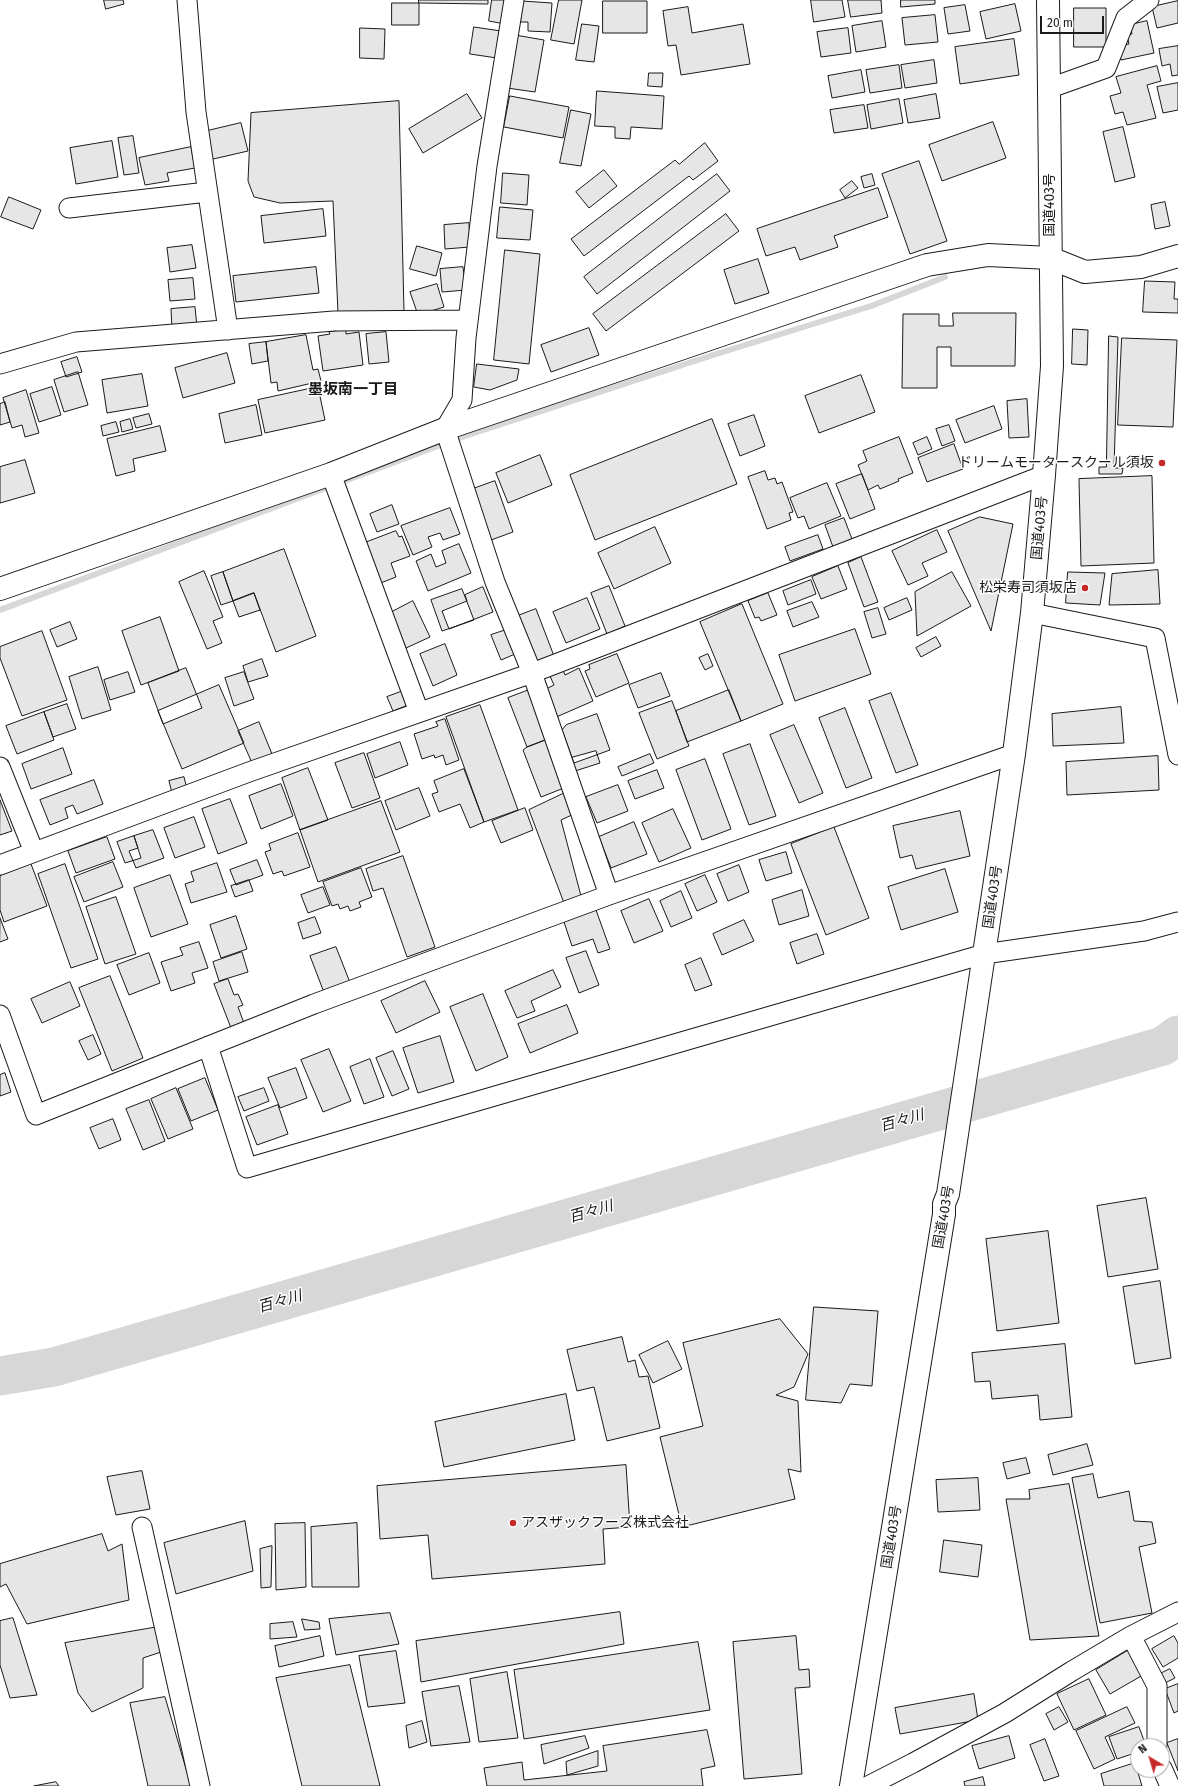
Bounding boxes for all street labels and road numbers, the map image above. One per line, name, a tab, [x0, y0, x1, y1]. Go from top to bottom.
street label: 国道403号	[1042, 173, 1058, 237]
street label: 国道403号	[1029, 495, 1051, 561]
street label: 国道403号	[980, 864, 1006, 930]
street label: 国道403号	[930, 1184, 958, 1250]
street label: 国道403号	[879, 1504, 905, 1570]

